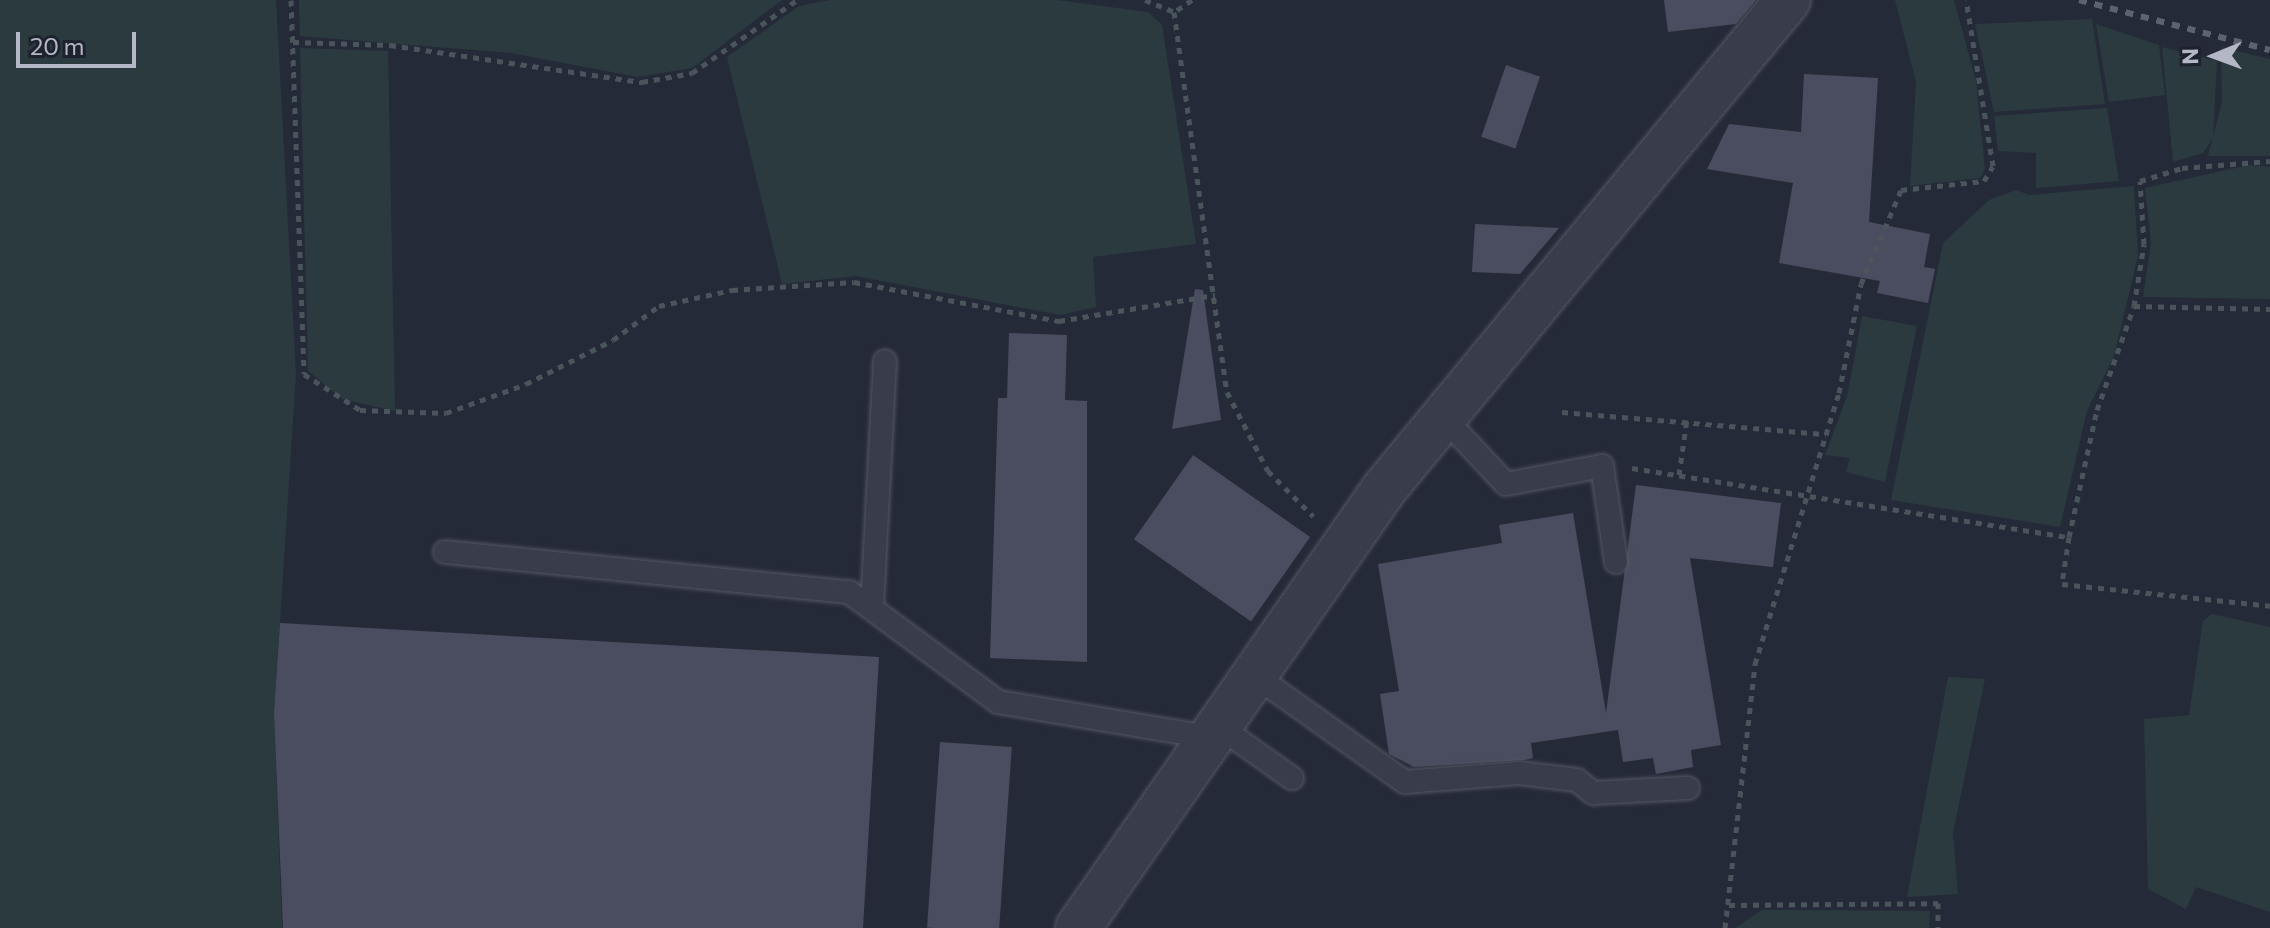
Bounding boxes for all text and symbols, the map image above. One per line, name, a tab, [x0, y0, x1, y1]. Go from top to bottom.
scale bar	[20, 16, 140, 66]
north arrow	[2174, 16, 2254, 96]
text: 20 m	[30, 31, 84, 60]
text: N	[2176, 48, 2203, 65]

